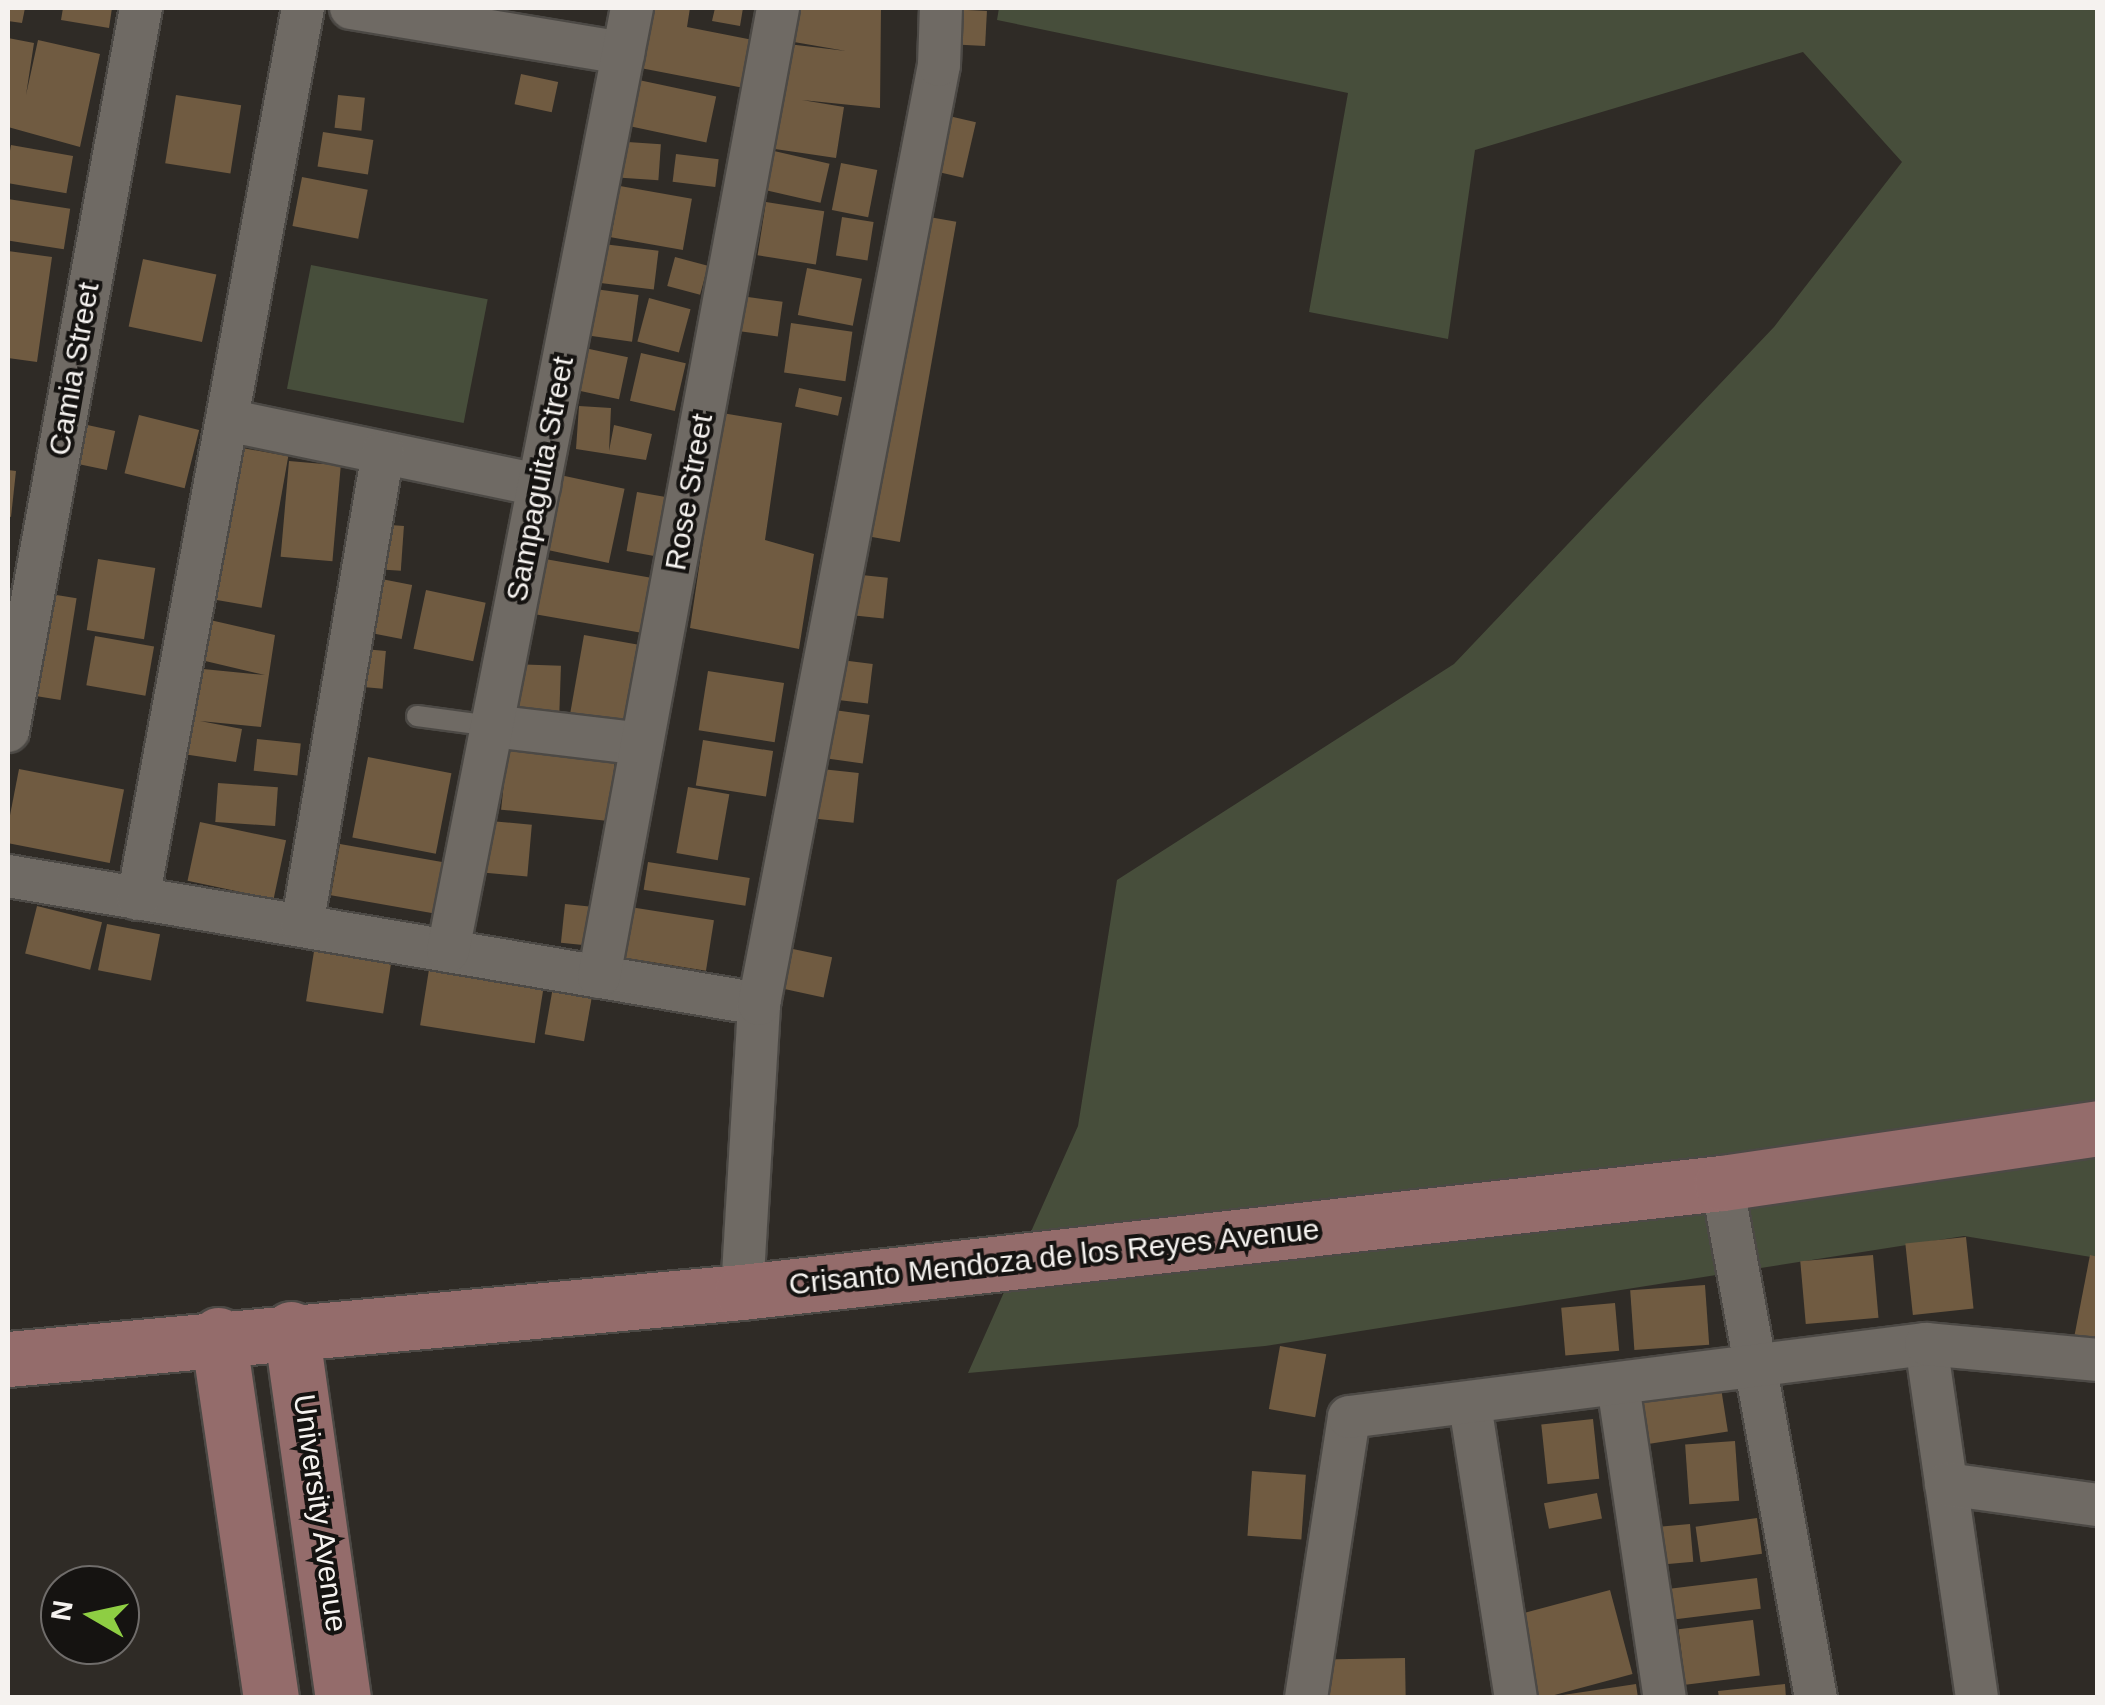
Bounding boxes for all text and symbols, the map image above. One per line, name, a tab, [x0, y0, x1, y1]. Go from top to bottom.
street label: Camia Street	[41, 280, 107, 458]
street label: Sampaguita Street	[499, 354, 581, 604]
street label: Rose Street	[658, 411, 720, 573]
street label: Crisanto Mendoza de los Reyes Avenue	[786, 1211, 1322, 1303]
street label: University Avenue	[285, 1391, 355, 1635]
north arrow	[40, 1565, 140, 1665]
text: N	[45, 1598, 79, 1623]

